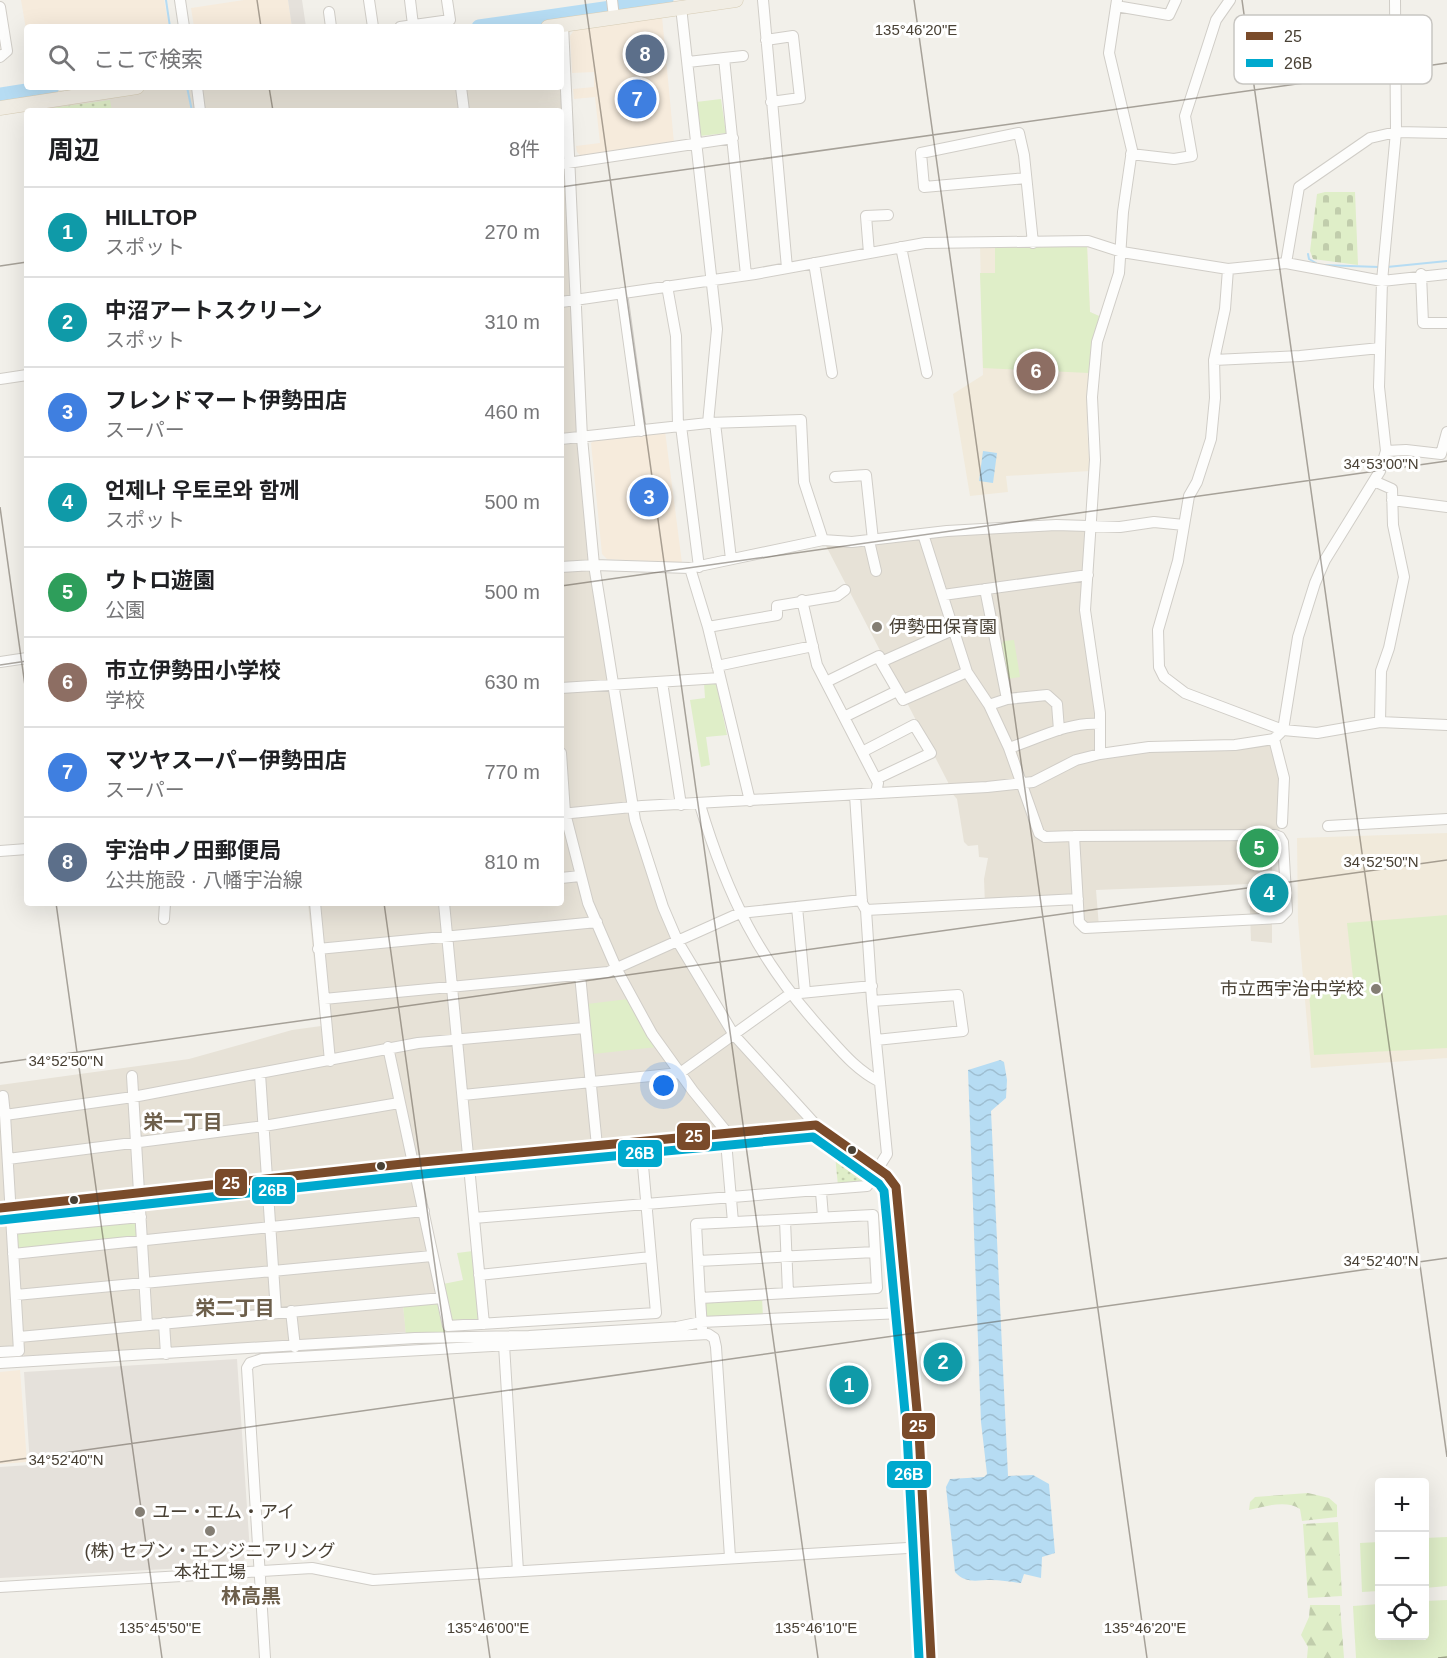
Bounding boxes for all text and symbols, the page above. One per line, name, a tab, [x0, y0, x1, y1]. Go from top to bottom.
legend	[1234, 15, 1432, 84]
text: 135°46'20"E	[875, 21, 957, 38]
search box	[24, 24, 564, 90]
text: 25	[1284, 28, 1302, 45]
pin: 8	[626, 32, 664, 76]
icon: search	[45, 41, 78, 74]
text: ここで検索	[93, 47, 203, 72]
text: 26B	[1284, 55, 1312, 72]
pin: 7	[618, 76, 656, 122]
text: 周辺	[48, 135, 100, 165]
text: 8件	[509, 138, 540, 160]
text: HILLTOP	[105, 205, 197, 230]
text: 1	[62, 221, 73, 243]
text: 270 m	[484, 221, 540, 243]
text: スポット	[105, 236, 185, 258]
text: 中沼アートスクリーン	[105, 298, 323, 323]
text: 2	[62, 311, 73, 333]
text: 310 m	[484, 311, 540, 333]
text: スポット	[105, 329, 185, 351]
pin: 6	[1016, 348, 1056, 394]
text: フレンドマート伊勢田店	[105, 388, 347, 413]
text: 3	[62, 401, 73, 423]
text: 460 m	[484, 401, 540, 423]
text: スーパー	[105, 419, 185, 441]
text: 34°53'00"N	[1343, 455, 1419, 472]
pin: 3	[630, 474, 668, 520]
text: 언제나 우토로와 함께	[105, 478, 299, 503]
text: 4	[62, 491, 73, 513]
text: 500 m	[484, 491, 540, 513]
text: スポット	[105, 509, 185, 531]
text: ウトロ遊園	[105, 568, 215, 593]
text: 5	[62, 581, 73, 603]
text: 500 m	[484, 581, 540, 603]
text: 公園	[105, 599, 145, 621]
place label: 伊勢田保育園	[889, 617, 997, 637]
marker: 伊勢田保育園	[870, 620, 884, 634]
text: 市立伊勢田小学校	[105, 658, 281, 683]
text: 6	[62, 671, 73, 693]
text: 630 m	[484, 671, 540, 693]
text: 学校	[105, 689, 145, 711]
text: マツヤスーパー伊勢田店	[105, 748, 347, 773]
text: 7	[62, 761, 73, 783]
text: 770 m	[484, 761, 540, 783]
text: スーパー	[105, 779, 185, 801]
pin: 5	[1240, 826, 1278, 870]
text: 宇治中ノ田郵便局	[105, 838, 281, 863]
text: 8	[62, 851, 73, 873]
text: 810 m	[484, 851, 540, 873]
text: 34°52'50"N	[1343, 853, 1419, 870]
text: 公共施設 · 八幡宇治線	[105, 869, 303, 891]
pin: 4	[1250, 870, 1288, 916]
place label: 市立西宇治中学校	[1220, 979, 1364, 999]
marker: 市立西宇治中学校	[1369, 982, 1383, 996]
text: 34°52'50"N	[28, 1052, 104, 1069]
your location	[649, 1071, 678, 1100]
district label: 栄一丁目	[143, 1111, 223, 1133]
line badge: 25	[676, 1122, 711, 1151]
text: 25	[685, 1128, 703, 1145]
line badge: 26B	[617, 1139, 663, 1168]
unlabelled marker	[846, 1144, 858, 1156]
text: 26B	[625, 1145, 655, 1162]
unlabelled marker	[375, 1160, 387, 1172]
line badge: 25	[214, 1168, 248, 1197]
text: 25	[222, 1175, 240, 1192]
line badge: 26B	[251, 1176, 296, 1205]
text: 26B	[258, 1182, 288, 1199]
unlabelled marker	[68, 1194, 80, 1206]
text: 34°52'40"N	[1343, 1252, 1419, 1269]
district label: 栄二丁目	[195, 1297, 275, 1319]
pin: 2	[924, 1340, 962, 1384]
pin: 1	[830, 1362, 868, 1408]
line badge: 25	[901, 1412, 936, 1440]
text: 25	[909, 1418, 927, 1435]
text: 34°52'40"N	[28, 1451, 104, 1468]
line badge: 26B	[886, 1460, 932, 1489]
text: 26B	[894, 1466, 924, 1483]
map controls	[1375, 1478, 1429, 1640]
button: +	[1375, 1478, 1429, 1532]
place label: ユー・エム・アイ	[152, 1502, 295, 1522]
marker: ユー・エム・アイ	[133, 1505, 147, 1519]
marker: (株) セブン・エンジニアリング 本社工場	[203, 1524, 217, 1538]
button: −	[1375, 1532, 1429, 1586]
place label: (株) セブン・エンジニアリング 本社工場	[85, 1541, 336, 1582]
district label: 林高黒	[221, 1585, 281, 1607]
button: locate	[1375, 1586, 1429, 1640]
text: 135°45'50"E	[119, 1619, 201, 1636]
text: 135°46'00"E	[447, 1619, 529, 1636]
text: 135°46'10"E	[775, 1619, 857, 1636]
text: 135°46'20"E	[1104, 1619, 1186, 1636]

